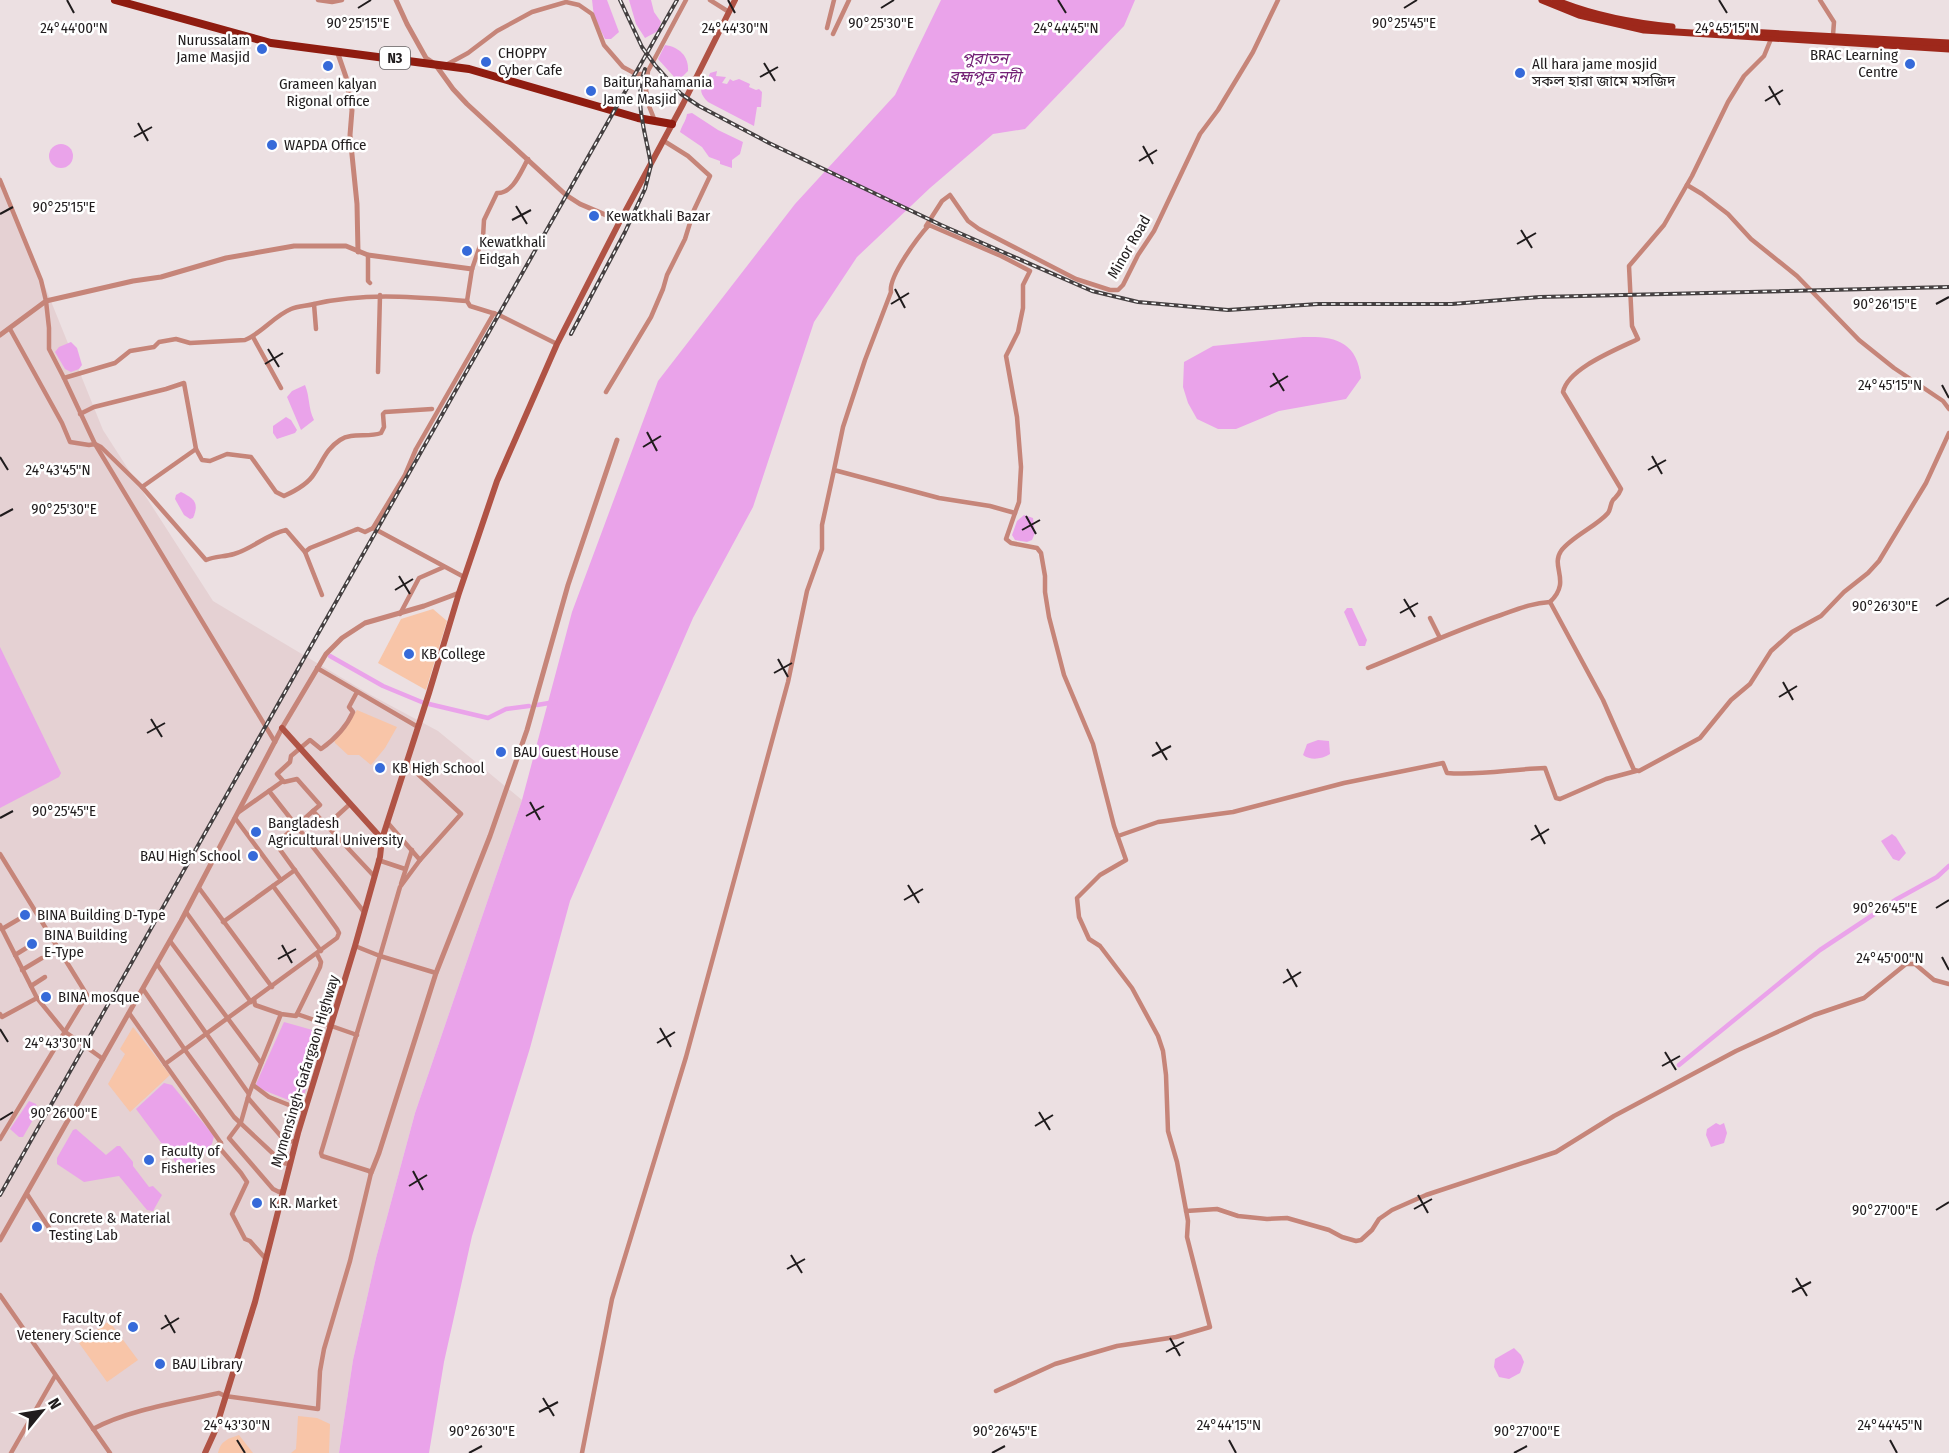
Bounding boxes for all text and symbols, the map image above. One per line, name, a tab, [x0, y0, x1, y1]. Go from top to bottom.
text: 90°25'15"E	[326, 14, 390, 32]
text: 90°25'30"E	[848, 14, 914, 32]
text: 90°25'45"E	[1372, 14, 1436, 32]
text: 24°44'00"N	[40, 19, 108, 37]
text: 24°44'30"N	[702, 19, 768, 37]
text: 24°44'45"N	[1033, 19, 1099, 37]
text: 24°45'15"N	[1695, 19, 1759, 37]
place label: Nurussalam Jame Masjid	[176, 31, 250, 66]
marker: Nurussalam Jame Masjid	[255, 42, 269, 56]
place label: CHOPPY Cyber Cafe	[498, 44, 562, 79]
place label: BRAC Learning Centre	[1810, 46, 1898, 81]
road number: N3	[380, 47, 410, 69]
water label: পুরাতন ব্রহ্মপুত্র নদী	[949, 49, 1024, 86]
marker: CHOPPY Cyber Cafe	[479, 55, 493, 69]
place label: All hara jame mosjid সকল হারা জামে মসজিদ	[1531, 55, 1676, 90]
marker: BRAC Learning Centre	[1903, 57, 1917, 71]
marker: Grameen kalyan Rigonal office	[321, 59, 335, 73]
marker: All hara jame mosjid সকল হারা জামে মসজিদ	[1513, 66, 1527, 80]
place label: Baitur Rahamania Jame Masjid	[603, 73, 712, 108]
place label: Grameen kalyan Rigonal office	[279, 75, 377, 110]
marker: Baitur Rahamania Jame Masjid	[584, 84, 598, 98]
place label: WAPDA Office	[284, 136, 366, 154]
marker: WAPDA Office	[265, 138, 279, 152]
text: 90°25'15"E	[32, 198, 96, 216]
place label: Kewatkhali Bazar	[606, 207, 711, 225]
marker: Kewatkhali Bazar	[587, 209, 601, 223]
street label: Minor Road	[1104, 212, 1154, 282]
place label: Kewatkhali Eidgah	[479, 233, 546, 268]
marker: Kewatkhali Eidgah	[460, 244, 474, 258]
text: 90°26'15"E	[1853, 295, 1917, 313]
text: 24°45'15"N	[1858, 376, 1922, 394]
text: 24°43'45"N	[25, 461, 91, 479]
text: 90°25'30"E	[31, 500, 97, 518]
text: 90°26'30"E	[1852, 597, 1918, 615]
place label: KB College	[421, 645, 485, 663]
marker: KB College	[402, 647, 416, 661]
place label: BAU Guest House	[513, 743, 619, 761]
marker: BAU Guest House	[494, 745, 508, 759]
place label: KB High School	[392, 759, 485, 777]
marker: KB High School	[373, 761, 387, 775]
text: 90°25'45"E	[32, 802, 96, 820]
place label: Bangladesh Agricultural University	[268, 814, 404, 849]
marker: Bangladesh Agricultural University	[249, 825, 263, 839]
place label: BAU High School	[140, 847, 241, 865]
marker: BAU High School	[246, 849, 260, 863]
text: 90°26'45"E	[1853, 899, 1917, 917]
place label: BINA Building D-Type	[37, 906, 166, 924]
marker: BINA Building D-Type	[18, 908, 32, 922]
place label: BINA Building E-Type	[44, 926, 127, 961]
marker: BINA Building E-Type	[25, 937, 39, 951]
text: 24°45'00"N	[1856, 949, 1924, 967]
street label: Mymensingh-Gafargaon Highway	[267, 972, 343, 1169]
place label: BINA mosque	[58, 988, 140, 1006]
marker: BINA mosque	[39, 990, 53, 1004]
text: 24°43'30"N	[25, 1034, 91, 1052]
text: 90°26'00"E	[31, 1104, 97, 1122]
place label: Faculty of Fisheries	[161, 1142, 221, 1177]
marker: Faculty of Fisheries	[142, 1153, 156, 1167]
place label: K.R. Market	[269, 1194, 338, 1212]
marker: K.R. Market	[250, 1196, 264, 1210]
text: 90°27'00"E	[1852, 1201, 1918, 1219]
place label: Concrete & Material Testing Lab	[49, 1209, 170, 1244]
marker: Concrete & Material Testing Lab	[30, 1220, 44, 1234]
place label: Faculty of Vetenery Science	[17, 1309, 122, 1344]
marker: Faculty of Vetenery Science	[126, 1320, 140, 1334]
place label: BAU Library	[172, 1355, 243, 1373]
marker: BAU Library	[153, 1357, 167, 1371]
north arrow	[12, 1381, 72, 1441]
text: N	[44, 1395, 65, 1413]
text: 24°43'30"N	[204, 1416, 270, 1434]
text: 24°44'15"N	[1197, 1416, 1261, 1434]
text: 24°44'45"N	[1857, 1416, 1923, 1434]
text: 90°26'30"E	[449, 1422, 515, 1440]
text: 90°26'45"E	[973, 1422, 1037, 1440]
text: 90°27'00"E	[1494, 1422, 1560, 1440]

